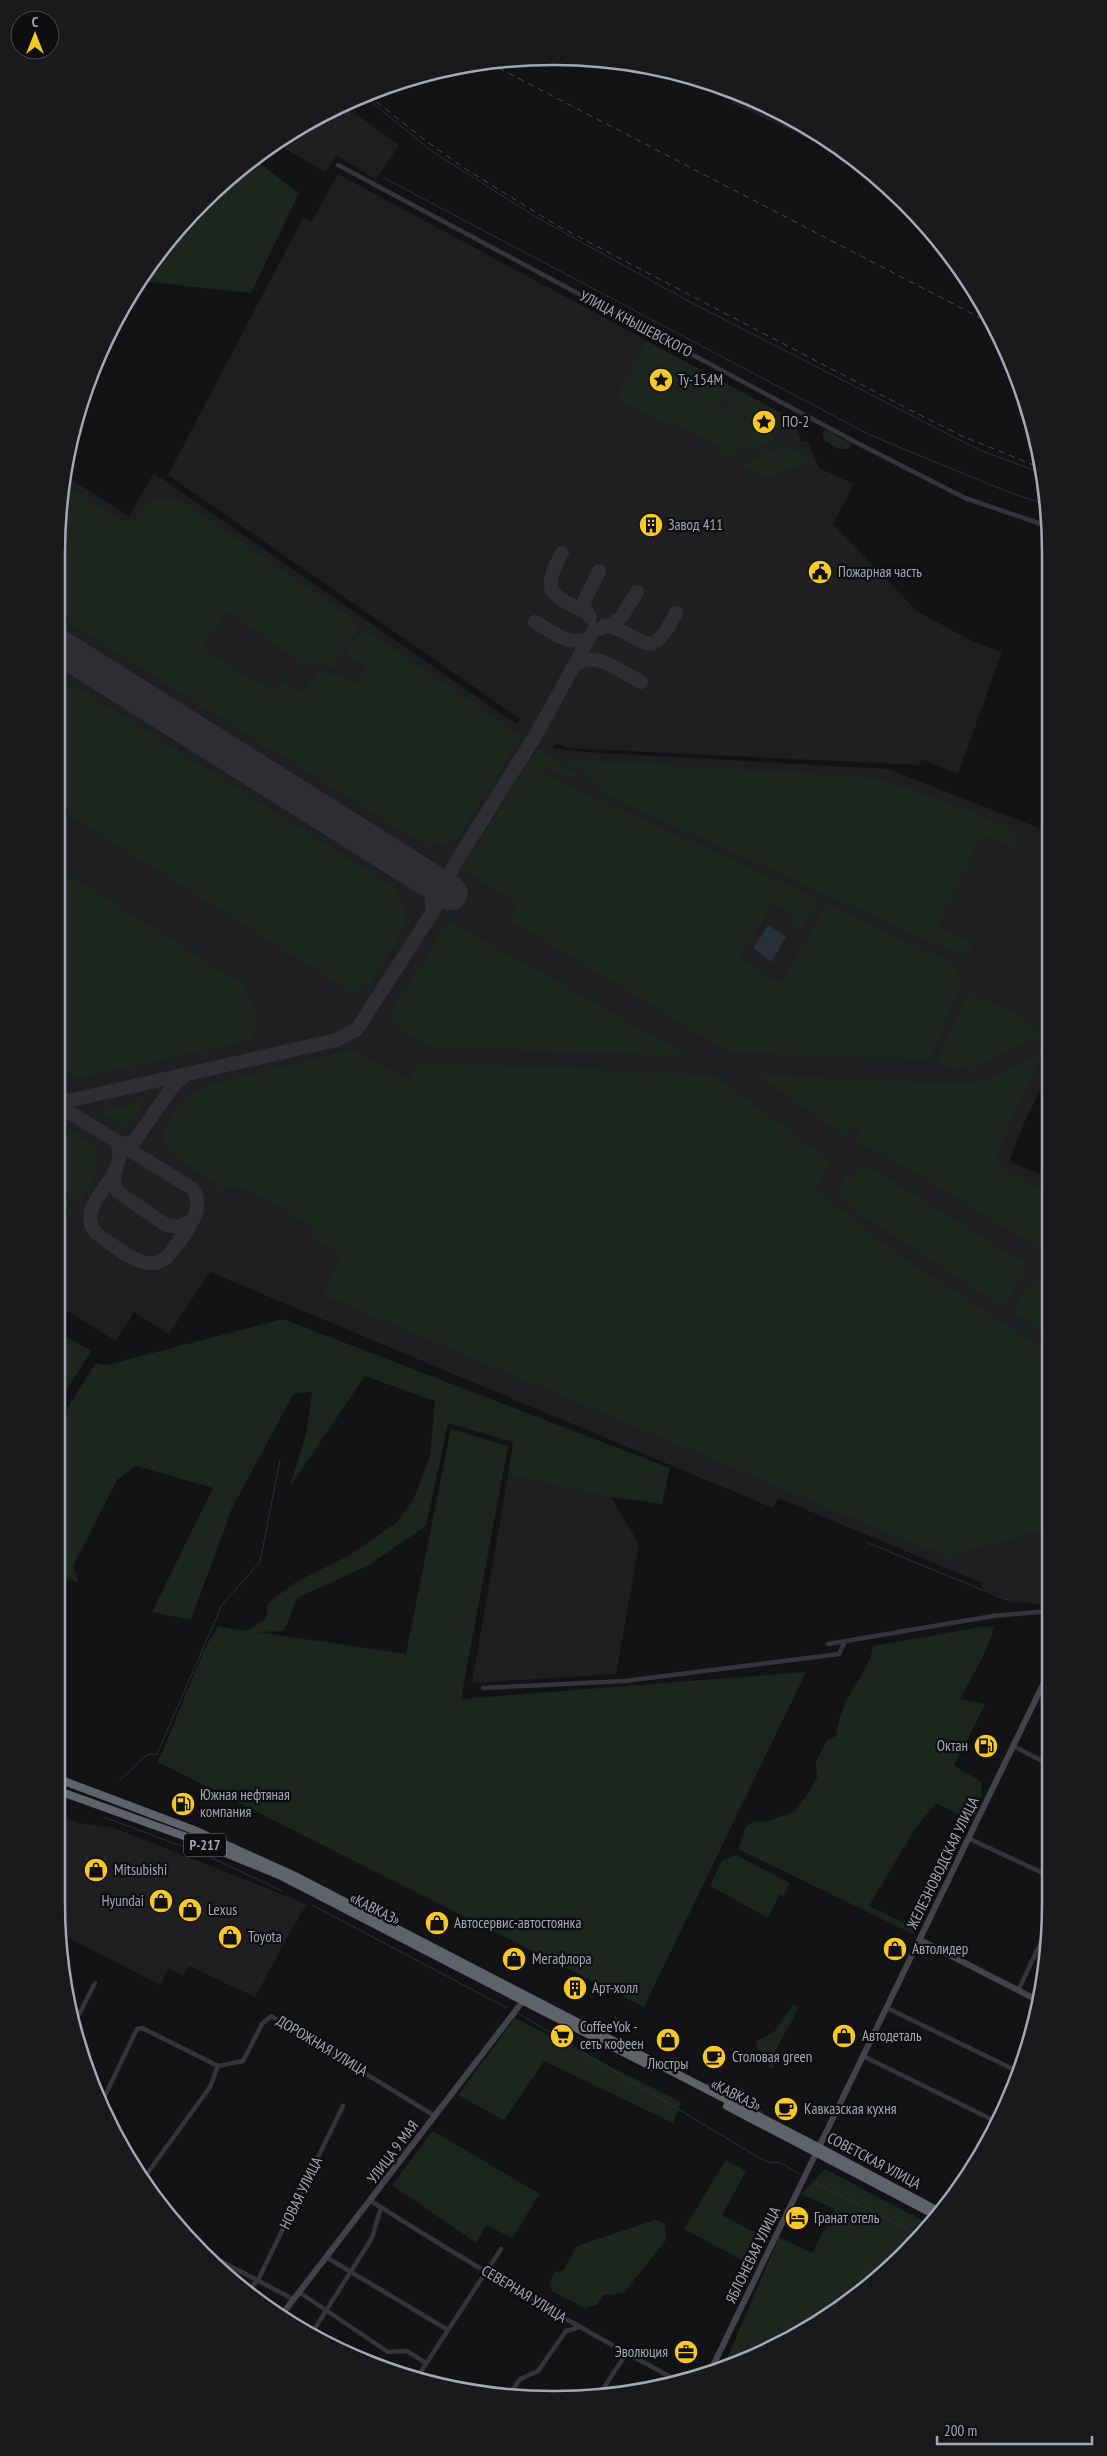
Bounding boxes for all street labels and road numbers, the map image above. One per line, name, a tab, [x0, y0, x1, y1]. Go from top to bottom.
street label: УЛИЦА КНЫШЕВСКОГО	[577, 286, 696, 361]
street label: ЖЕЛЕЗНОВОДСКАЯ УЛИЦА	[902, 1793, 983, 1933]
road number: Р-217	[184, 1834, 226, 1856]
street label: «КАВКАЗ»	[347, 1888, 404, 1929]
street label: ДОРОЖНАЯ УЛИЦА	[273, 2011, 372, 2081]
street label: «КАВКАЗ»	[708, 2074, 765, 2115]
street label: УЛИЦА 9 МАЯ	[363, 2116, 422, 2187]
street label: СОВЕТСКАЯ УЛИЦА	[824, 2128, 925, 2194]
street label: НОВАЯ УЛИЦА	[275, 2153, 327, 2232]
street label: ЯБЛОНЕВАЯ УЛИЦА	[721, 2202, 785, 2306]
street label: СЕВЕРНАЯ УЛИЦА	[478, 2261, 571, 2327]

